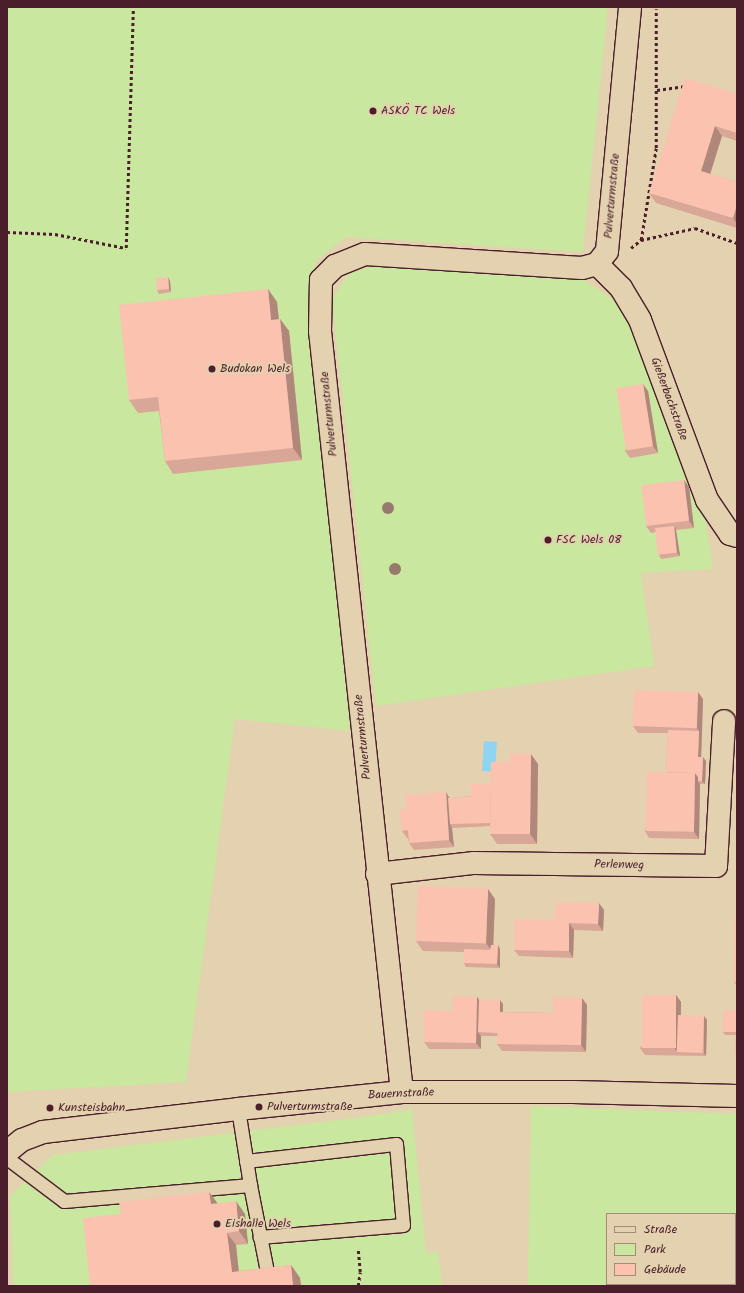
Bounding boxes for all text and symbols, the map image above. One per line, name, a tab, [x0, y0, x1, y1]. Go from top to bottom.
place label: ASKÖ TC Wels	[381, 104, 455, 118]
marker: ASKÖ TC Wels	[368, 106, 378, 116]
street label: Pulverturmstraße	[601, 153, 623, 239]
street label: Gießerbachstraße	[647, 355, 691, 443]
place label: Budokan Wels	[220, 362, 290, 376]
marker: Budokan Wels	[207, 364, 217, 374]
street label: Pulverturmstraße	[317, 371, 341, 457]
place label: FSC Wels 08	[556, 533, 622, 547]
marker: FSC Wels 08	[543, 535, 553, 545]
street label: Pulverturmstraße	[351, 694, 375, 780]
street label: Perlenweg	[594, 857, 644, 873]
street label: Bauernstraße	[367, 1085, 435, 1103]
place label: Pulverturmstraße	[267, 1100, 352, 1114]
place label: Kunsteisbahn	[58, 1101, 125, 1115]
marker: Pulverturmstraße	[254, 1102, 264, 1112]
marker: Kunsteisbahn	[45, 1103, 55, 1113]
legend	[606, 1213, 736, 1285]
place label: Eishalle Wels	[225, 1217, 291, 1231]
marker: Eishalle Wels	[212, 1219, 222, 1229]
text: Straße	[644, 1220, 677, 1239]
text: Park	[644, 1240, 666, 1259]
text: Gebäude	[644, 1260, 686, 1279]

